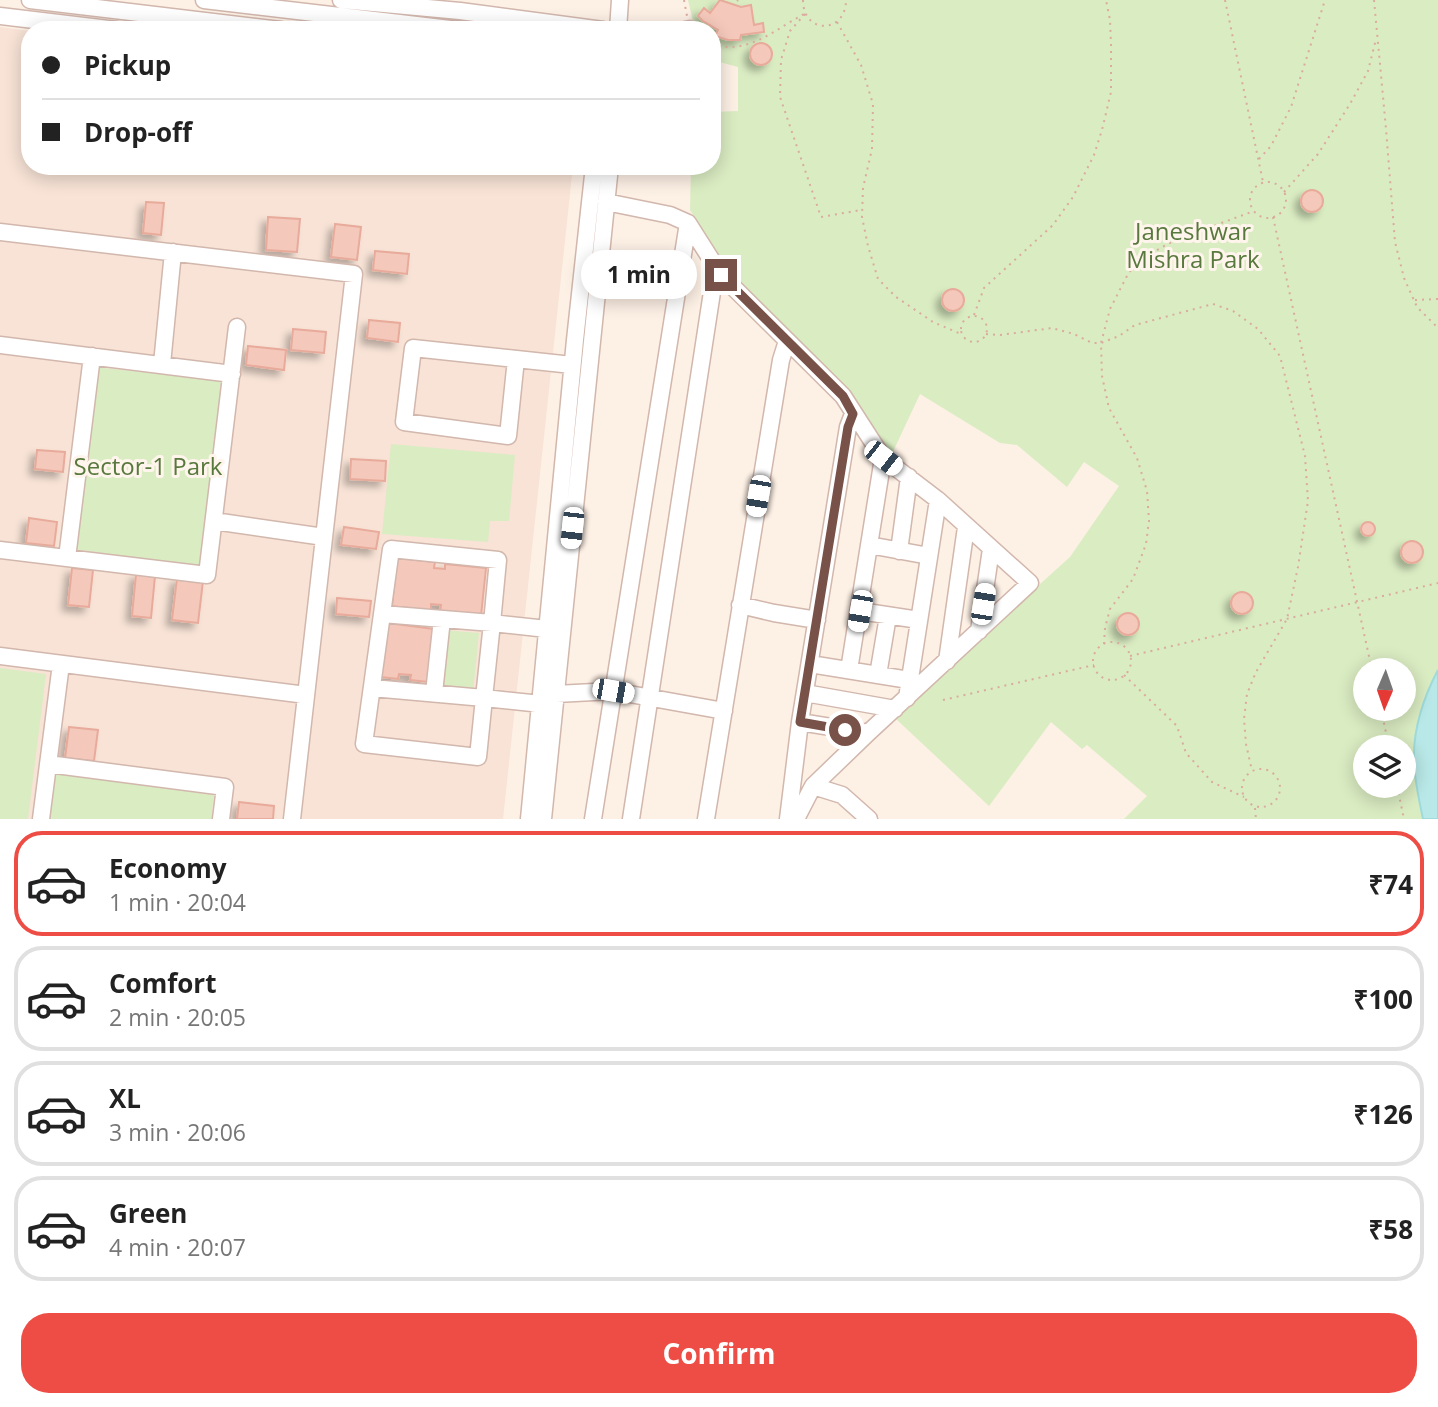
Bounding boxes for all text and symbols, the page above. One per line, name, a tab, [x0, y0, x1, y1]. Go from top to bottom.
text: Pickup	[84, 47, 171, 83]
text: Drop-off	[84, 114, 192, 150]
park label: Janeshwar Mishra Park	[1126, 214, 1260, 275]
callout: 1 min	[581, 250, 696, 300]
text: 1 min	[607, 258, 671, 290]
route end	[705, 259, 737, 291]
car	[860, 437, 907, 479]
park label: Sector-1 Park	[74, 449, 223, 482]
car	[745, 473, 772, 519]
car	[560, 506, 585, 550]
car	[970, 582, 997, 626]
car	[847, 588, 874, 634]
north arrow	[1353, 658, 1416, 721]
map controls	[1353, 658, 1416, 798]
car	[591, 677, 636, 705]
route start	[829, 714, 861, 746]
button: layers	[1353, 735, 1416, 798]
text: Economy	[109, 850, 227, 886]
icon: car	[25, 852, 88, 915]
text: ₹74	[1368, 866, 1413, 902]
text: 1 min · 20:04	[109, 886, 246, 918]
text: Comfort	[109, 965, 216, 1001]
icon: car	[25, 967, 88, 1030]
text: ₹100	[1354, 981, 1413, 1017]
text: 2 min · 20:05	[109, 1001, 246, 1033]
text: XL	[109, 1080, 141, 1116]
icon: car	[25, 1082, 88, 1145]
text: ₹126	[1354, 1096, 1413, 1132]
text: 3 min · 20:06	[109, 1116, 246, 1148]
text: Green	[109, 1195, 187, 1231]
icon: car	[25, 1197, 88, 1260]
text: ₹58	[1368, 1211, 1413, 1247]
text: 4 min · 20:07	[109, 1231, 246, 1263]
button: Confirm	[21, 1313, 1417, 1393]

